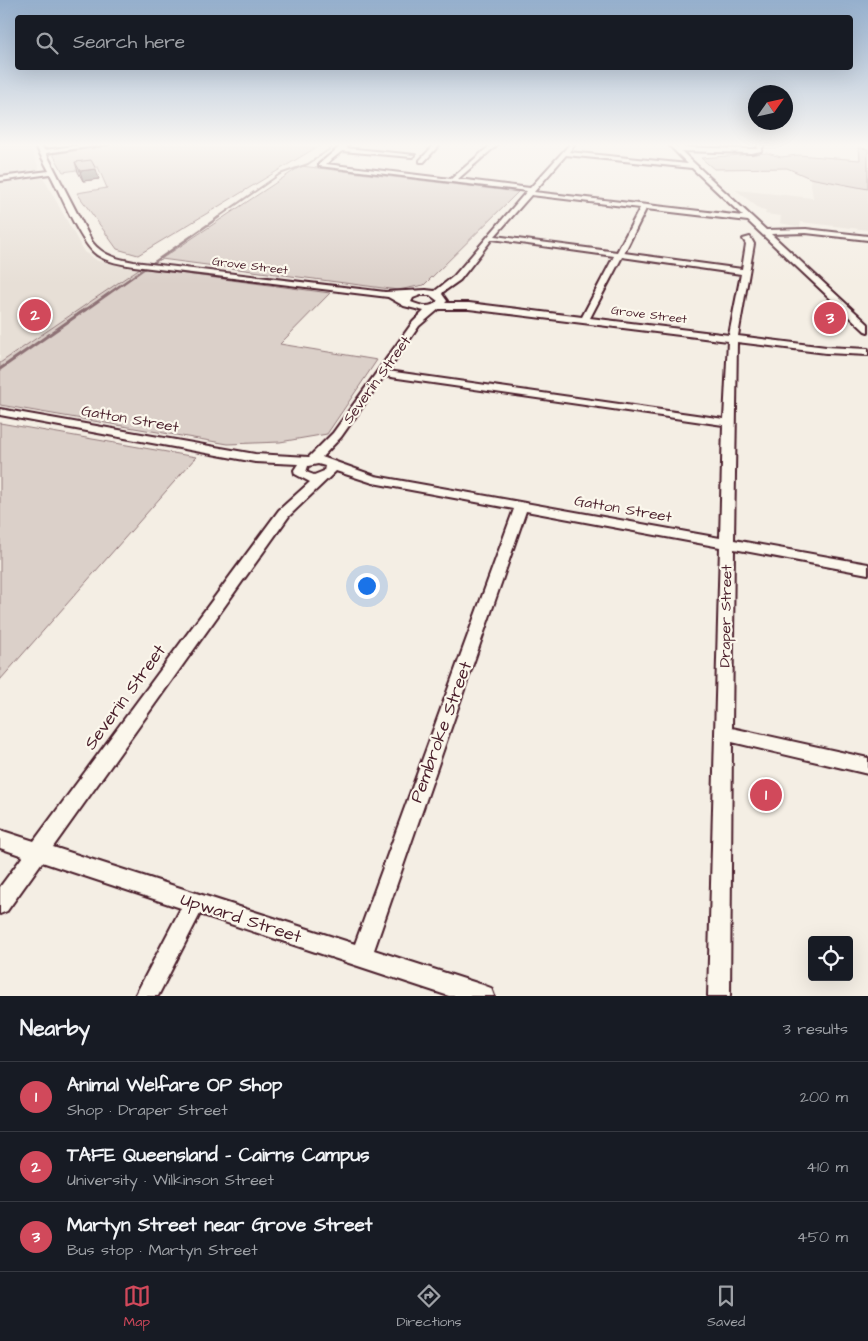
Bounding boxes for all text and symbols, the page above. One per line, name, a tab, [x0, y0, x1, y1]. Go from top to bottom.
search box	[15, 15, 853, 70]
icon: search	[33, 29, 61, 57]
text: Search here	[73, 29, 185, 56]
north arrow	[748, 85, 793, 130]
street label: Grove Street	[211, 253, 289, 279]
pin: 2	[19, 296, 51, 334]
pin: 3	[814, 299, 846, 337]
street label: Grove Street	[610, 302, 688, 328]
street label: Severin Street	[338, 332, 416, 428]
street label: Gatton Street	[80, 400, 180, 438]
street label: Gatton Street	[573, 490, 673, 528]
street label: Draper Street	[715, 564, 737, 668]
your location	[354, 573, 380, 599]
street label: Severin Street	[78, 639, 172, 755]
street label: Pembroke Street	[404, 657, 478, 806]
pin: 1	[750, 776, 782, 814]
street label: Upward Street	[177, 887, 305, 950]
map controls	[808, 936, 853, 981]
button: locate	[808, 936, 853, 981]
text: Nearby	[20, 1014, 90, 1043]
text: 3 results	[783, 1018, 848, 1040]
text: Animal Welfare OP Shop	[67, 1072, 282, 1099]
text: 1	[35, 1086, 37, 1108]
text: 200 m	[800, 1086, 848, 1108]
text: Shop · Draper Street	[67, 1099, 228, 1121]
text: TAFE Queensland - Cairns Campus	[67, 1142, 370, 1169]
text: 2	[31, 1156, 41, 1178]
text: 410 m	[806, 1156, 848, 1178]
text: University · Wilkinson Street	[67, 1169, 274, 1191]
text: Martyn Street near Grove Street	[67, 1212, 373, 1239]
text: 3	[32, 1226, 40, 1248]
text: 450 m	[797, 1226, 848, 1248]
text: Bus stop · Martyn Street	[67, 1239, 258, 1261]
tab: Map	[123, 1282, 151, 1332]
tab: Directions	[396, 1282, 461, 1332]
tab: Saved	[707, 1282, 745, 1332]

